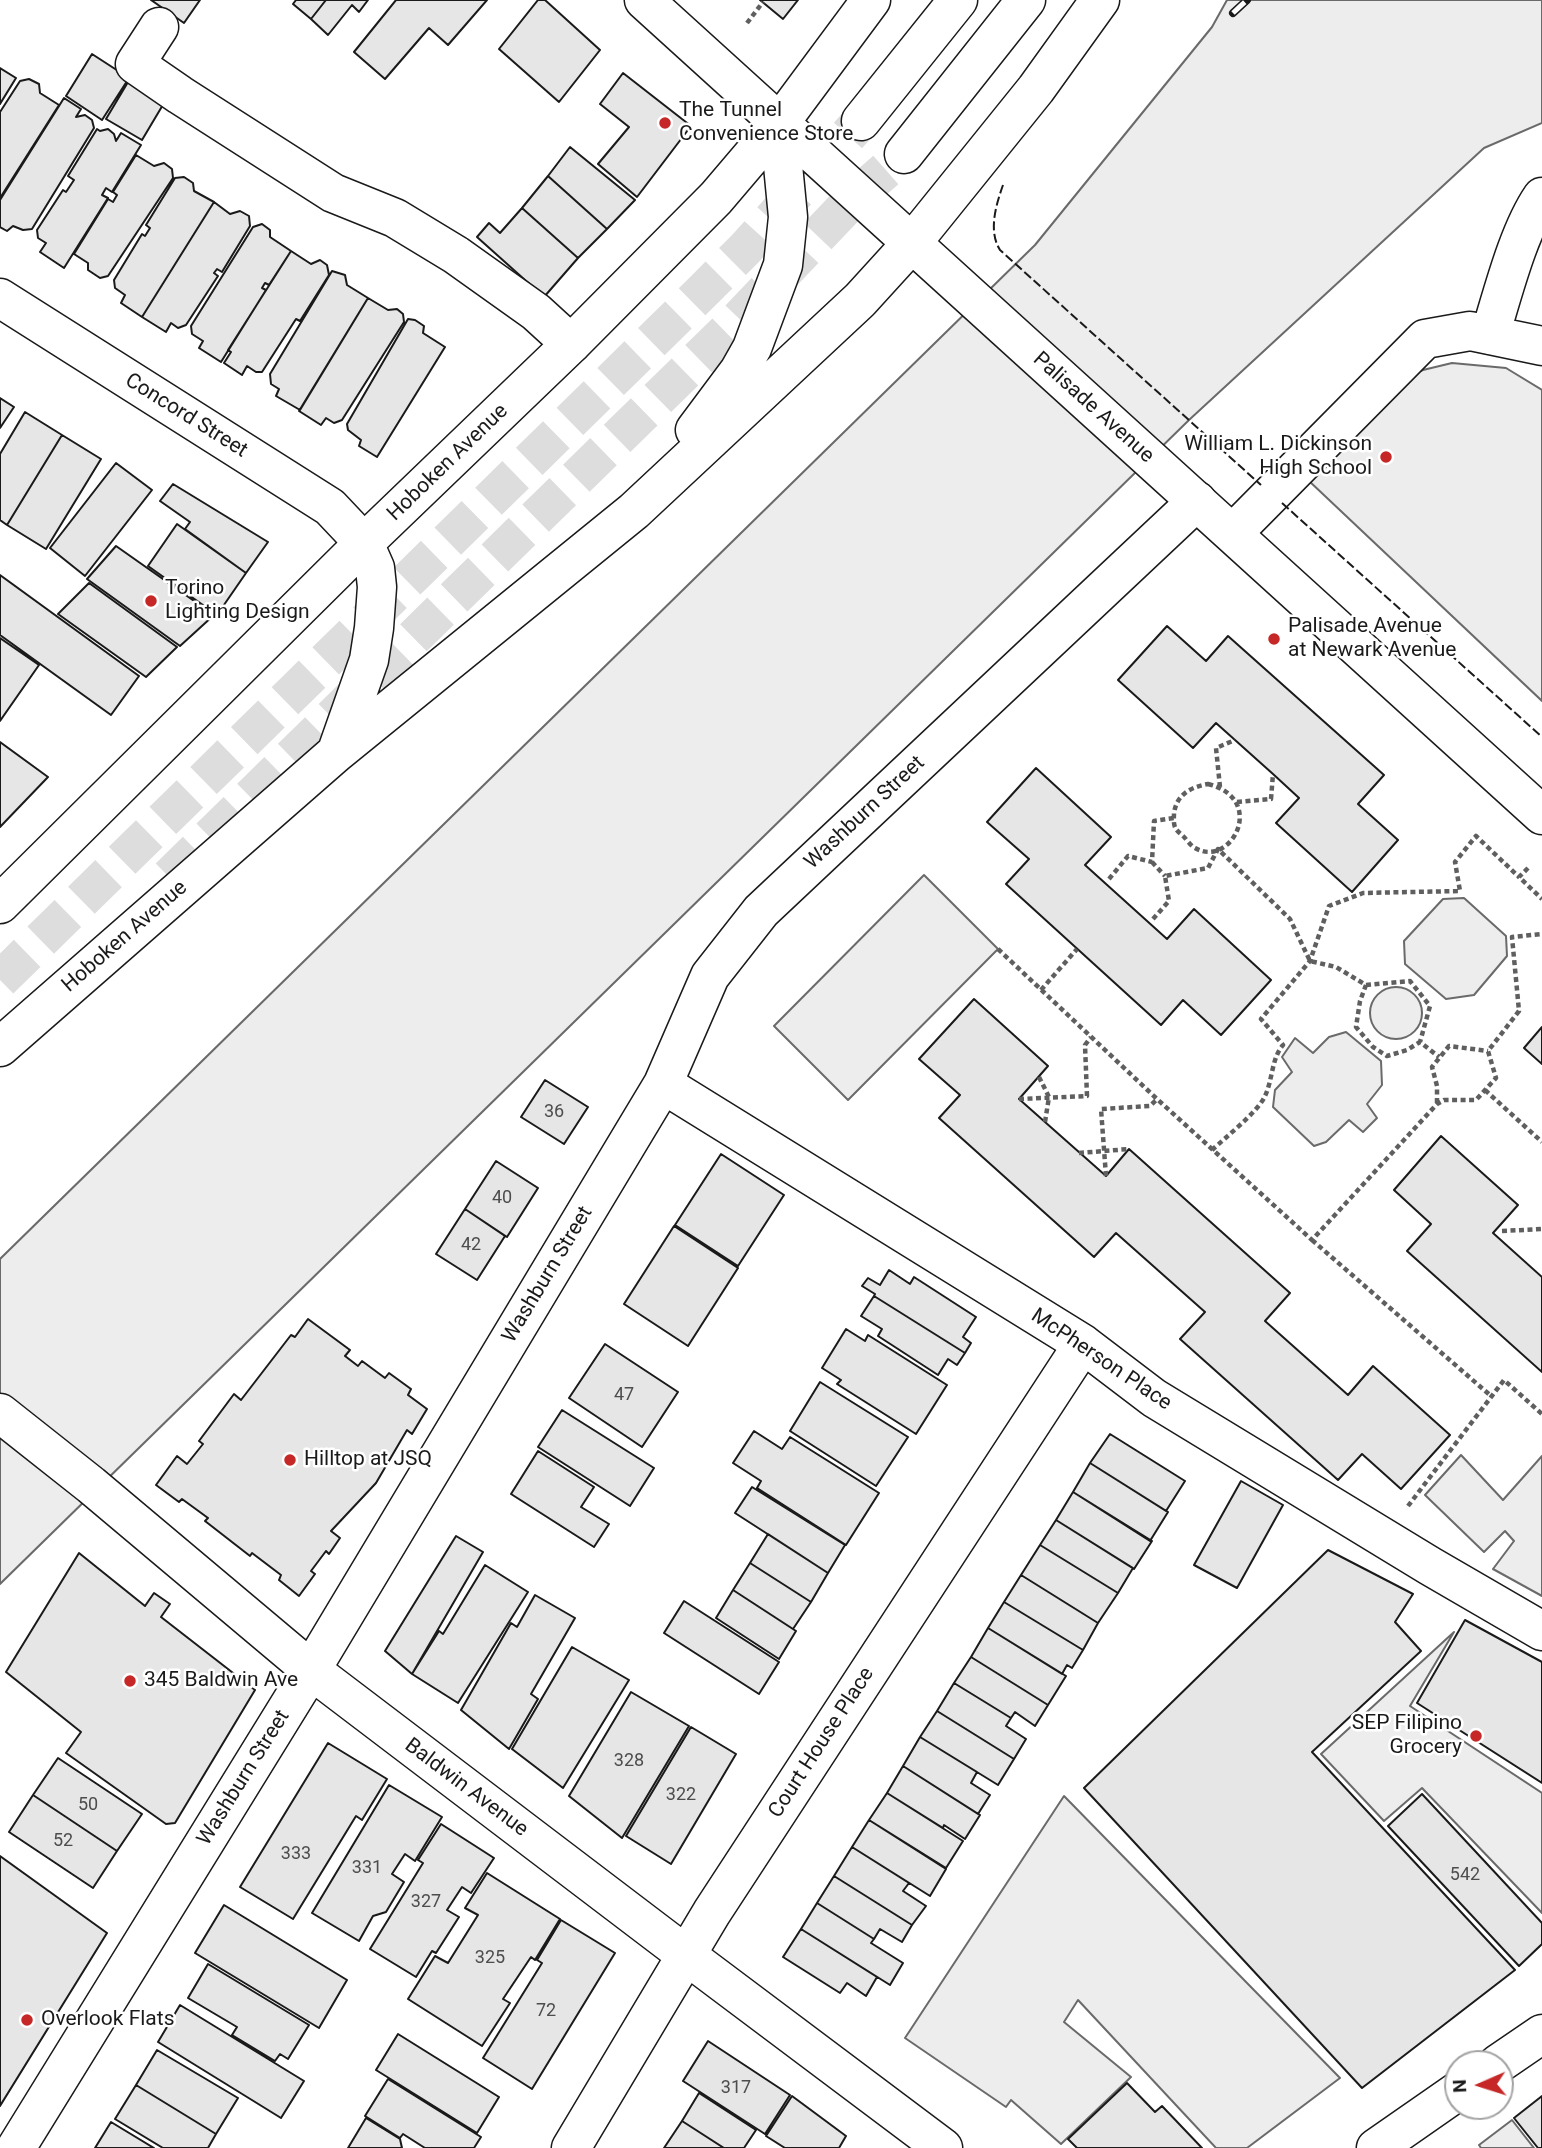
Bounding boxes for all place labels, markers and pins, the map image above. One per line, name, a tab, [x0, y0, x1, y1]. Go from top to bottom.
place label: The Tunnel Convenience Store	[679, 98, 853, 148]
marker: The Tunnel Convenience Store	[657, 115, 673, 131]
place label: William L. Dickinson High School	[1184, 432, 1372, 482]
marker: William L. Dickinson High School	[1378, 449, 1394, 465]
place label: Torino Lighting Design	[165, 576, 310, 626]
marker: Torino Lighting Design	[143, 593, 159, 609]
place label: Palisade Avenue at Newark Avenue	[1288, 614, 1456, 664]
marker: Palisade Avenue at Newark Avenue	[1266, 631, 1282, 647]
place label: Hilltop at JSQ	[304, 1447, 432, 1473]
marker: Hilltop at JSQ	[282, 1452, 298, 1468]
place label: 345 Baldwin Ave	[144, 1668, 298, 1694]
marker: 345 Baldwin Ave	[122, 1673, 138, 1689]
place label: SEP Filipino Grocery	[1352, 1711, 1462, 1761]
marker: SEP Filipino Grocery	[1468, 1728, 1484, 1744]
place label: Overlook Flats	[41, 2007, 174, 2033]
marker: Overlook Flats	[19, 2012, 35, 2028]

